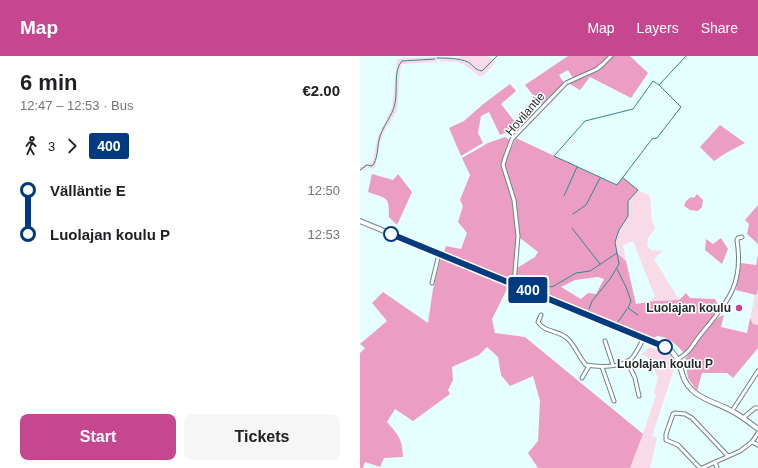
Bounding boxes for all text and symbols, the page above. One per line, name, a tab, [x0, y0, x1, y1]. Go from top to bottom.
text: Map	[20, 17, 58, 38]
text: Map	[587, 20, 615, 36]
text: Layers	[637, 20, 679, 36]
text: Share	[701, 20, 738, 36]
text: 6 min	[20, 70, 77, 95]
text: €2.00	[302, 82, 340, 99]
street label: Hovilantie	[502, 89, 548, 138]
text: 12:47 – 12:53 · Bus	[20, 98, 133, 113]
icon: walk	[20, 135, 42, 157]
icon: forward	[61, 135, 83, 157]
text: 400	[97, 138, 121, 154]
text: 3	[48, 139, 55, 154]
text: Välläntie E	[50, 182, 126, 199]
text: 12:50	[307, 183, 340, 198]
text: Luolajan koulu P	[50, 226, 170, 243]
unlabelled marker	[383, 226, 399, 242]
text: 12:53	[307, 227, 340, 242]
line badge: 400	[505, 277, 551, 303]
text: 400	[516, 282, 540, 298]
place label: Luolajan koulu	[646, 301, 731, 315]
marker: Luolajan koulu	[734, 303, 744, 313]
marker: Luolajan koulu P	[657, 339, 673, 355]
place label: Luolajan koulu P	[617, 357, 713, 371]
button: Start	[20, 414, 176, 460]
button: Tickets	[184, 414, 340, 460]

